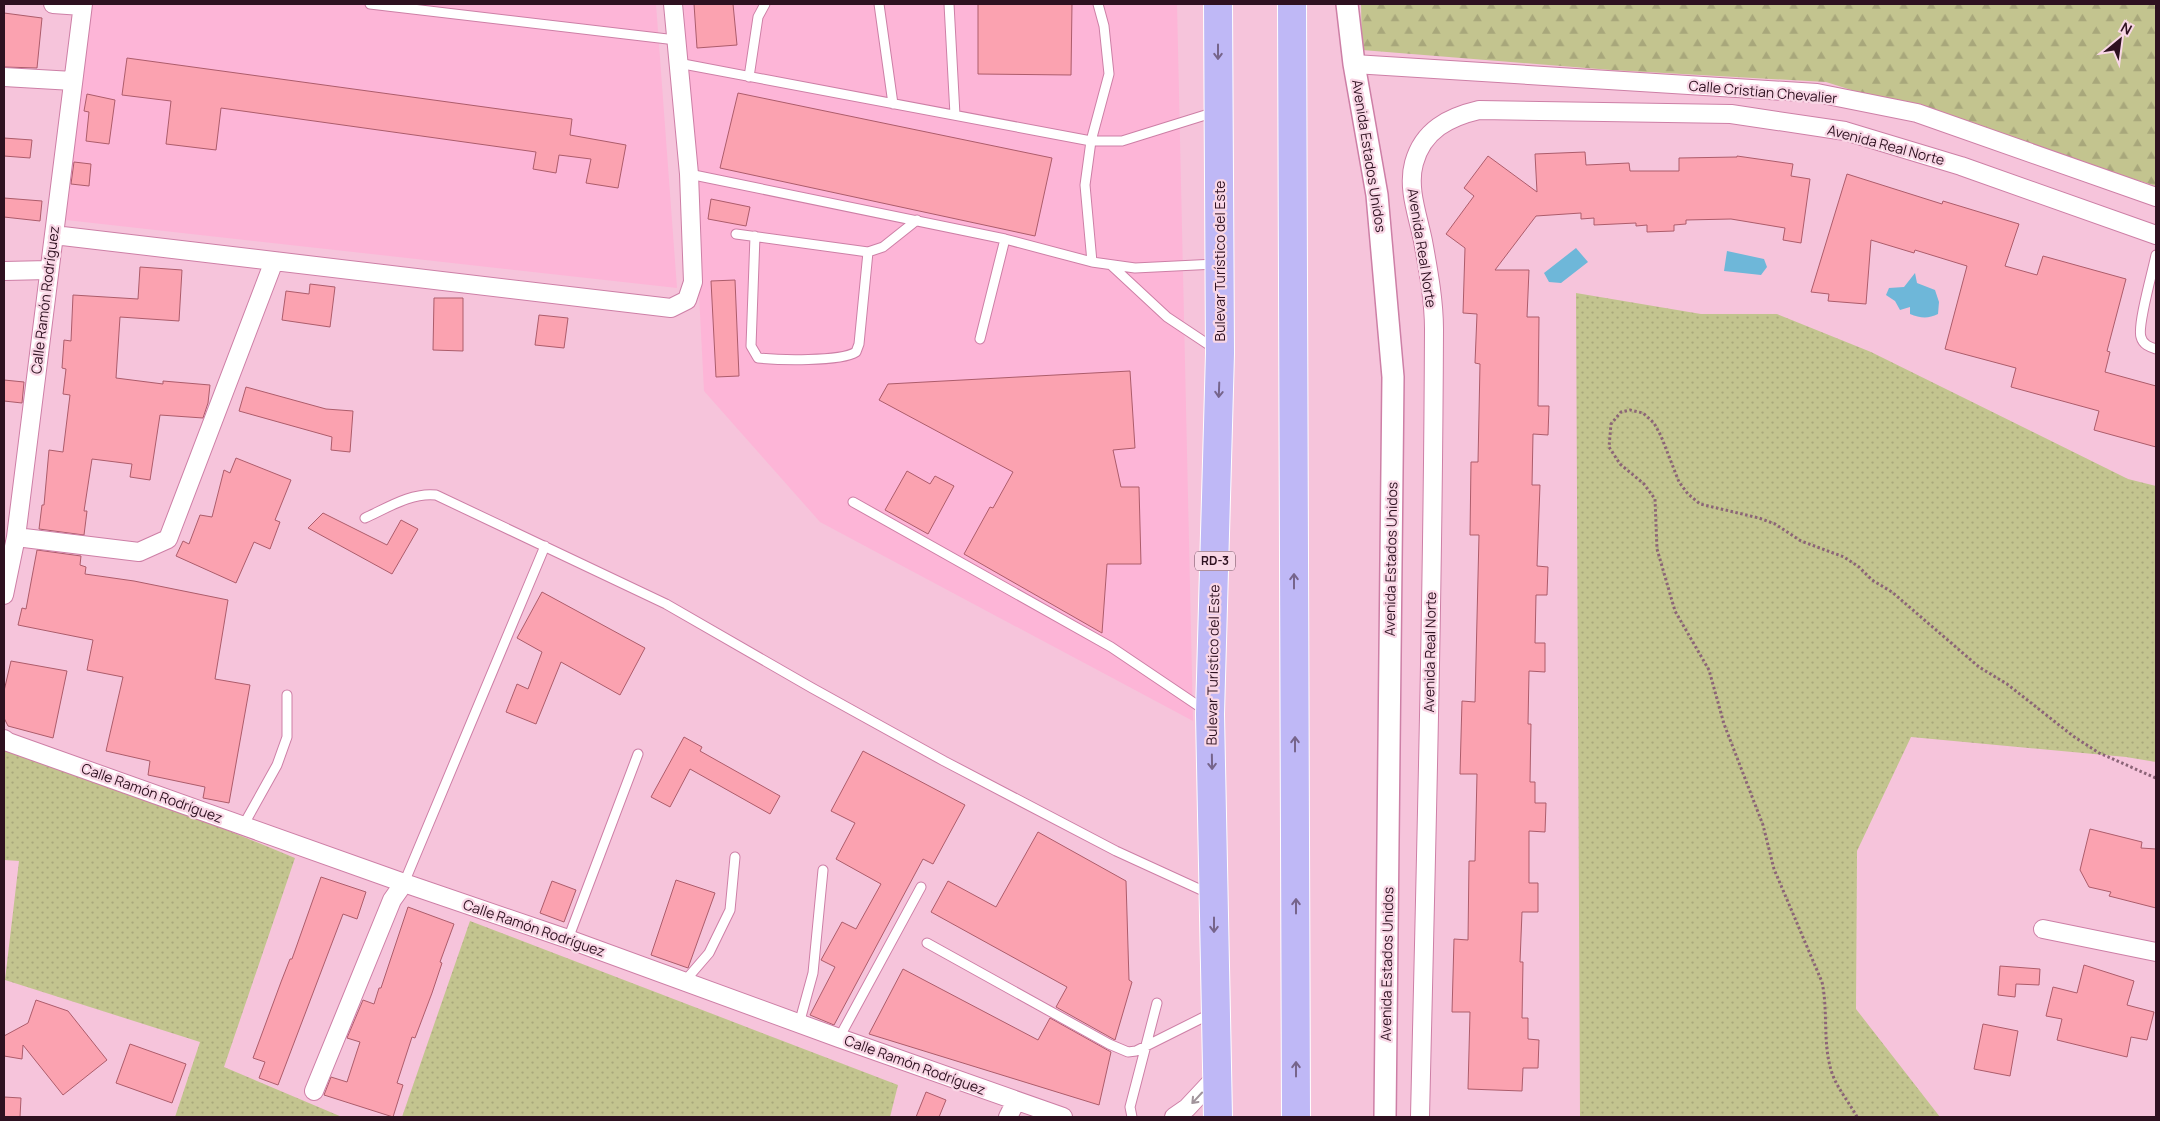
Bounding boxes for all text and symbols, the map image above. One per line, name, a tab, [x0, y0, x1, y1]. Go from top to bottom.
north arrow	[2095, 15, 2145, 65]
text: N	[2118, 17, 2136, 39]
one-way arrow	[1213, 44, 1223, 60]
street label: Calle Cristian Chevalier	[1688, 76, 1838, 107]
street label: Avenida Estados Unidos	[1348, 78, 1391, 234]
street label: Avenida Real Norte	[1825, 120, 1947, 169]
street label: Bulevar Turístico del Este	[1210, 181, 1229, 341]
street label: Avenida Real Norte	[1404, 187, 1441, 309]
street label: Calle Ramón Rodríguez	[26, 225, 63, 375]
one-way arrow	[1214, 382, 1224, 398]
street label: Avenida Estados Unidos	[1380, 482, 1401, 636]
road number: RD-3	[1195, 552, 1235, 570]
one-way arrow	[1289, 573, 1299, 590]
street label: Bulevar Turístico del Este	[1202, 584, 1223, 746]
street label: Avenida Real Norte	[1419, 591, 1440, 713]
one-way arrow	[1290, 736, 1300, 752]
one-way arrow	[1207, 754, 1216, 770]
street label: Calle Ramón Rodríguez	[79, 758, 225, 827]
street label: Avenida Estados Unidos	[1376, 887, 1397, 1041]
street label: Calle Ramón Rodríguez	[461, 894, 608, 961]
one-way arrow	[1291, 898, 1301, 914]
one-way arrow	[1209, 916, 1219, 933]
street label: Calle Ramón Rodríguez	[842, 1030, 988, 1099]
one-way arrow	[1291, 1061, 1301, 1077]
one-way arrow	[1191, 1092, 1203, 1104]

